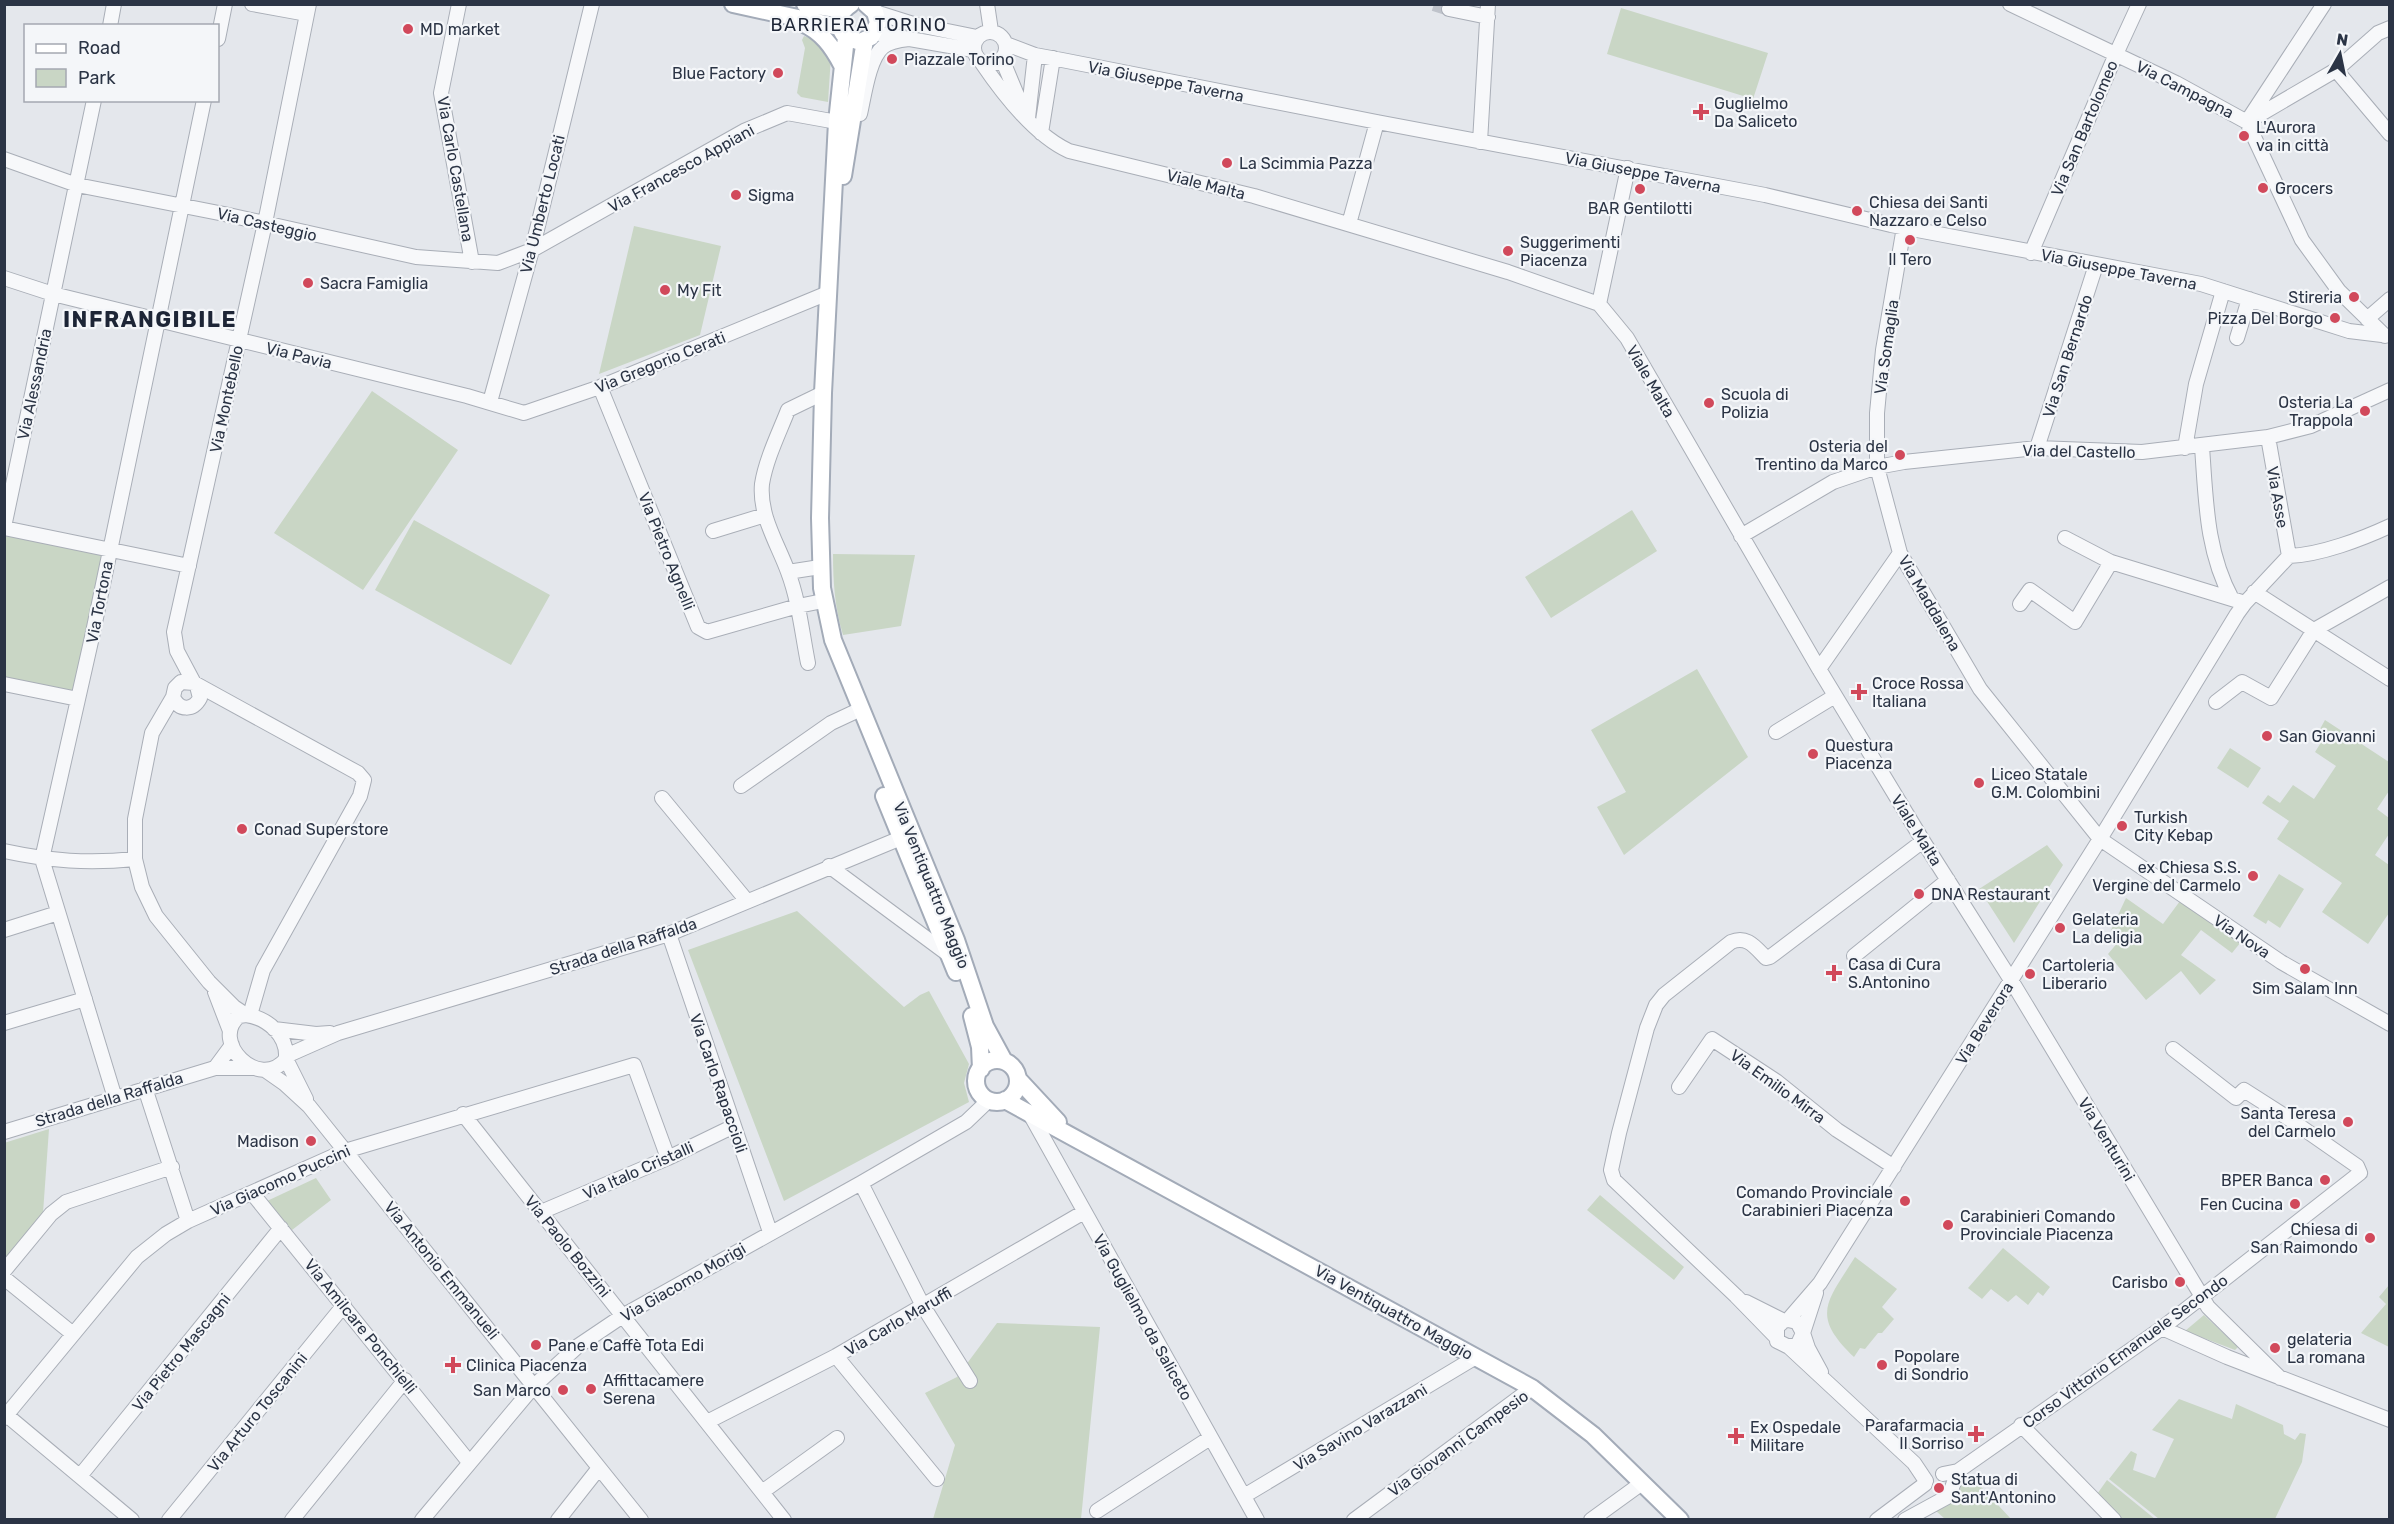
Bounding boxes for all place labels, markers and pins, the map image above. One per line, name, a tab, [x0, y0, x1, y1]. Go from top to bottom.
place label: MD market	[420, 20, 500, 39]
marker: MD market	[401, 22, 415, 36]
place label: Piazzale Torino	[904, 50, 1014, 69]
marker: Piazzale Torino	[885, 52, 899, 66]
place label: Blue Factory	[672, 64, 766, 83]
marker: Blue Factory	[771, 66, 785, 80]
place label: Guglielmo Da Saliceto	[1714, 94, 1798, 131]
marker: Guglielmo Da Saliceto	[1692, 103, 1710, 121]
place label: L'Aurora va in città	[2256, 118, 2329, 155]
marker: L'Aurora va in città	[2237, 129, 2251, 143]
place label: La Scimmia Pazza	[1239, 154, 1373, 173]
marker: La Scimmia Pazza	[1220, 156, 1234, 170]
place label: Grocers	[2275, 179, 2333, 198]
marker: Grocers	[2256, 181, 2270, 195]
marker: BAR Gentilotti	[1633, 182, 1647, 196]
place label: Sigma	[748, 186, 794, 205]
marker: Sigma	[729, 188, 743, 202]
place label: Chiesa dei Santi Nazzaro e Celso	[1869, 193, 1988, 230]
place label: BAR Gentilotti	[1588, 199, 1692, 218]
marker: Chiesa dei Santi Nazzaro e Celso	[1850, 204, 1864, 218]
place label: Suggerimenti Piacenza	[1520, 233, 1621, 270]
marker: Il Tero	[1903, 233, 1917, 247]
marker: Suggerimenti Piacenza	[1501, 244, 1515, 258]
place label: Il Tero	[1888, 250, 1932, 269]
place label: Sacra Famiglia	[320, 274, 428, 293]
marker: Sacra Famiglia	[301, 276, 315, 290]
place label: My Fit	[677, 281, 722, 300]
marker: My Fit	[658, 283, 672, 297]
place label: Stireria	[2288, 288, 2342, 307]
marker: Stireria	[2347, 290, 2361, 304]
place label: Pizza Del Borgo	[2208, 309, 2323, 328]
marker: Pizza Del Borgo	[2328, 311, 2342, 325]
place label: Scuola di Polizia	[1721, 385, 1789, 422]
place label: Osteria La Trappola	[2278, 393, 2353, 430]
marker: Scuola di Polizia	[1702, 396, 1716, 410]
marker: Osteria La Trappola	[2358, 404, 2372, 418]
place label: Osteria del Trentino da Marco	[1755, 437, 1888, 474]
marker: Osteria del Trentino da Marco	[1893, 448, 1907, 462]
place label: Croce Rossa Italiana	[1872, 674, 1964, 711]
marker: Croce Rossa Italiana	[1850, 683, 1868, 701]
place label: San Giovanni	[2279, 727, 2376, 746]
marker: San Giovanni	[2260, 729, 2274, 743]
place label: Questura Piacenza	[1825, 736, 1893, 773]
marker: Questura Piacenza	[1806, 747, 1820, 761]
place label: Liceo Statale G.M. Colombini	[1991, 765, 2100, 802]
marker: Liceo Statale G.M. Colombini	[1972, 776, 1986, 790]
place label: Turkish City Kebap	[2134, 808, 2213, 845]
marker: Turkish City Kebap	[2115, 819, 2129, 833]
place label: Conad Superstore	[254, 820, 388, 839]
marker: Conad Superstore	[235, 822, 249, 836]
place label: ex Chiesa S.S. Vergine del Carmelo	[2092, 858, 2241, 895]
marker: ex Chiesa S.S. Vergine del Carmelo	[2246, 869, 2260, 883]
place label: DNA Restaurant	[1931, 885, 2050, 904]
marker: DNA Restaurant	[1912, 887, 1926, 901]
place label: Gelateria La deligia	[2072, 910, 2142, 947]
marker: Gelateria La deligia	[2053, 921, 2067, 935]
place label: Casa di Cura S.Antonino	[1848, 955, 1941, 992]
place label: Cartoleria Liberario	[2042, 956, 2115, 993]
marker: Sim Salam Inn	[2298, 962, 2312, 976]
marker: Casa di Cura S.Antonino	[1825, 964, 1843, 982]
marker: Cartoleria Liberario	[2023, 967, 2037, 981]
place label: Sim Salam Inn	[2252, 979, 2358, 998]
place label: Santa Teresa del Carmelo	[2240, 1104, 2336, 1141]
marker: Santa Teresa del Carmelo	[2341, 1115, 2355, 1129]
place label: Madison	[237, 1132, 299, 1151]
marker: Madison	[304, 1134, 318, 1148]
place label: BPER Banca	[2221, 1171, 2313, 1190]
marker: BPER Banca	[2318, 1173, 2332, 1187]
place label: Comando Provinciale Carabinieri Piacenza	[1736, 1183, 1893, 1220]
marker: Comando Provinciale Carabinieri Piacenza	[1898, 1194, 1912, 1208]
place label: Fen Cucina	[2200, 1195, 2283, 1214]
marker: Fen Cucina	[2288, 1197, 2302, 1211]
place label: Carabinieri Comando Provinciale Piacenza	[1960, 1207, 2115, 1244]
marker: Carabinieri Comando Provinciale Piacenza	[1941, 1218, 1955, 1232]
place label: Chiesa di San Raimondo	[2251, 1220, 2358, 1257]
marker: Chiesa di San Raimondo	[2363, 1231, 2377, 1245]
place label: Carisbo	[2112, 1273, 2168, 1292]
marker: Carisbo	[2173, 1275, 2187, 1289]
place label: gelateria La romana	[2287, 1330, 2365, 1367]
place label: Pane e Caffè Tota Edi	[548, 1336, 704, 1355]
marker: Pane e Caffè Tota Edi	[529, 1338, 543, 1352]
marker: gelateria La romana	[2268, 1341, 2282, 1355]
place label: Popolare di Sondrio	[1894, 1347, 1969, 1384]
marker: Clinica Piacenza	[444, 1356, 462, 1374]
place label: Clinica Piacenza	[466, 1356, 587, 1375]
marker: Popolare di Sondrio	[1875, 1358, 1889, 1372]
place label: Affittacamere Serena	[603, 1371, 704, 1408]
place label: San Marco	[473, 1381, 551, 1400]
marker: Affittacamere Serena	[584, 1382, 598, 1396]
marker: San Marco	[556, 1383, 570, 1397]
place label: Parafarmacia Il Sorriso	[1865, 1416, 1964, 1453]
place label: Ex Ospedale Militare	[1750, 1418, 1841, 1455]
marker: Ex Ospedale Militare	[1727, 1427, 1745, 1445]
marker: Parafarmacia Il Sorriso	[1969, 1427, 1983, 1441]
place label: Statua di Sant'Antonino	[1951, 1470, 2056, 1507]
marker: Statua di Sant'Antonino	[1932, 1481, 1946, 1495]

